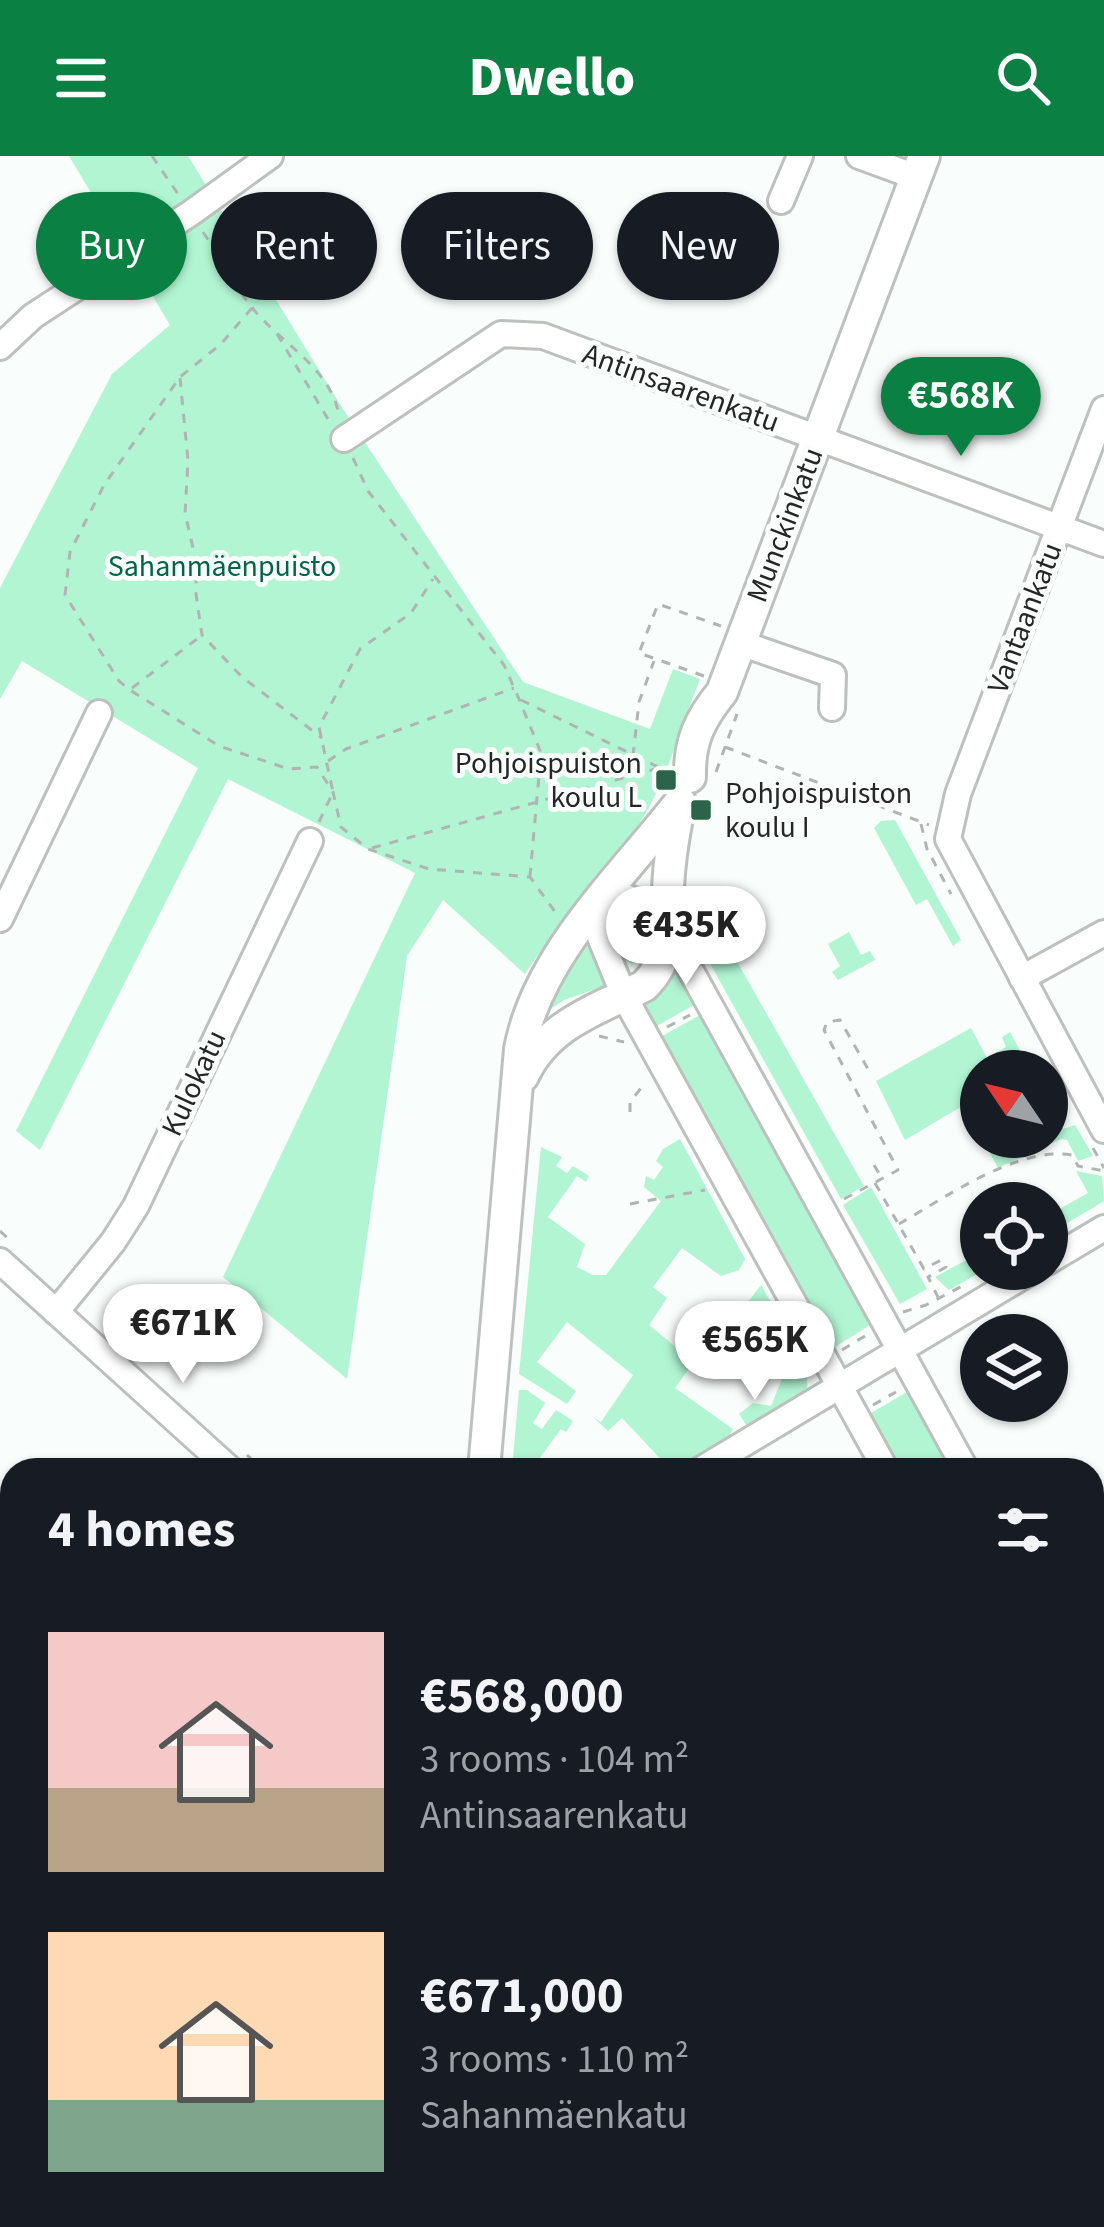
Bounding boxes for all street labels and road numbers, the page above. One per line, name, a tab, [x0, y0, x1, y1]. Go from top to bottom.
street label: Antinsaarenkatu	[577, 332, 785, 444]
street label: Munckinkatu	[736, 441, 834, 609]
street label: Vantaankatu	[977, 536, 1073, 700]
street label: Kulokatu	[151, 1023, 237, 1143]

